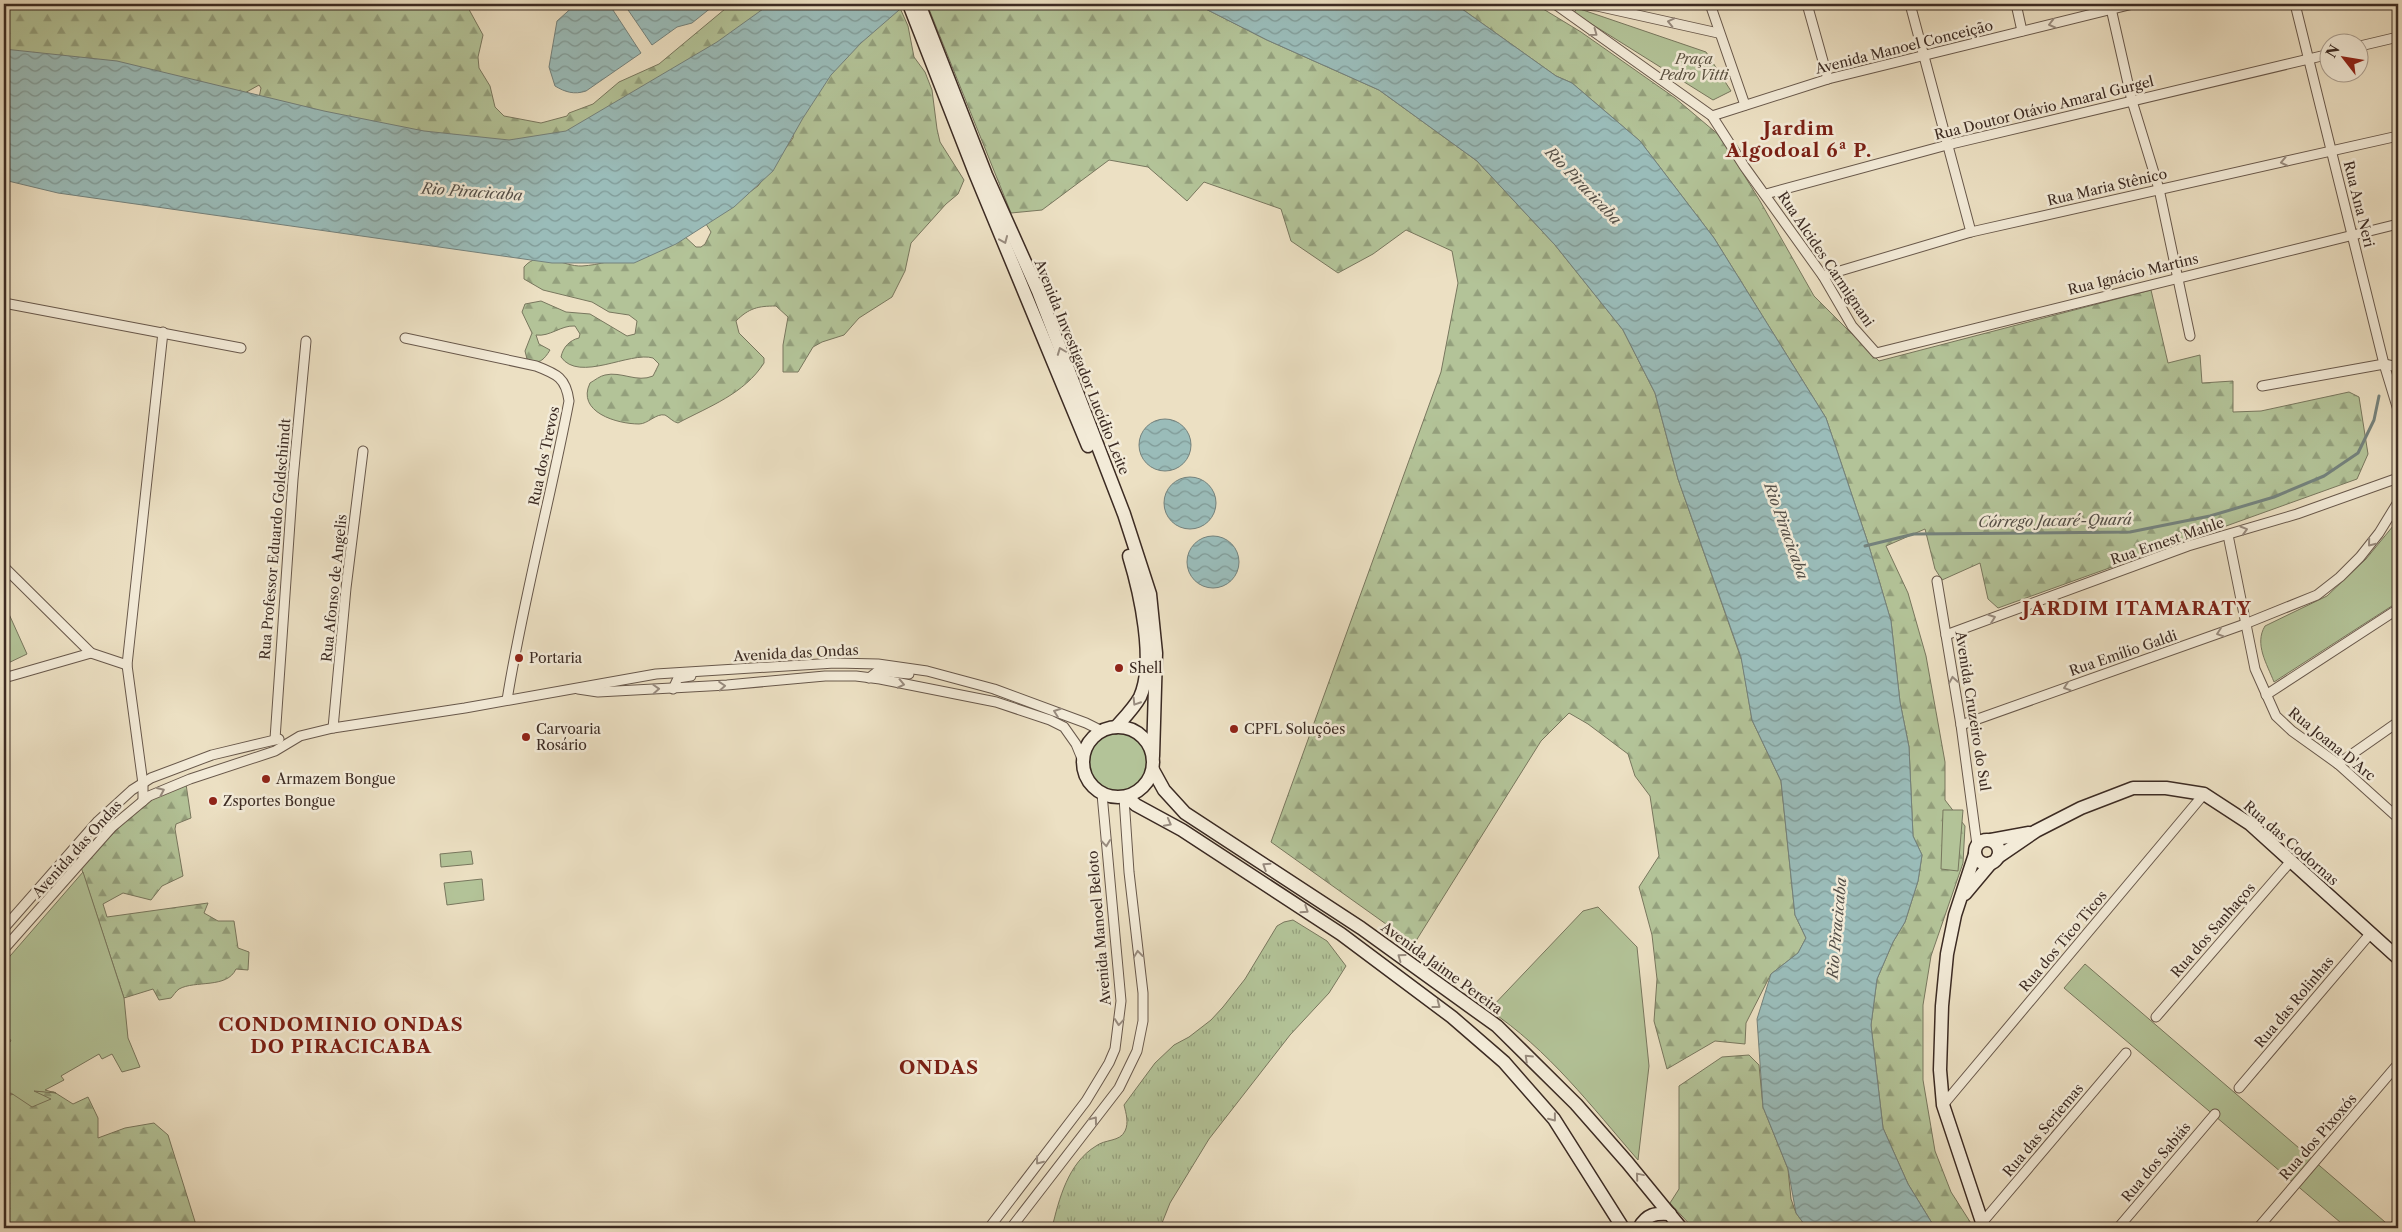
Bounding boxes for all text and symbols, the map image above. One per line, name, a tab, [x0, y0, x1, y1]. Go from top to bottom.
street label: Avenida Manoel Conceição	[1812, 16, 1995, 78]
one-way arrow	[1666, 17, 1675, 28]
one-way arrow	[2048, 18, 2057, 29]
one-way arrow	[1588, 27, 1598, 36]
north arrow	[2320, 32, 2370, 82]
text: N	[2322, 41, 2344, 61]
park label: Praça Pedro Vitti	[1659, 50, 1730, 84]
street label: Rua Doutor Otávio Amaral Gurgel	[1932, 72, 2156, 144]
district label: Jardim Algodoal 6ª P.	[1725, 117, 1872, 162]
water label: Rio Piracicaba	[1541, 142, 1625, 229]
one-way arrow	[2279, 156, 2288, 167]
street label: Rua Ana Neri	[2340, 159, 2378, 249]
street label: Rua Maria Stênico	[2045, 164, 2169, 210]
water label: Rio Piracicaba	[420, 178, 523, 205]
street label: Rua Alcides Carmignani	[1774, 188, 1878, 330]
one-way arrow	[997, 235, 1008, 244]
street label: Rua Ignácio Martins	[2066, 249, 2200, 299]
street label: Avenida Investigador Lucídio Leite	[1030, 256, 1134, 477]
one-way arrow	[1057, 348, 1067, 356]
street label: Rua dos Trevos	[525, 405, 563, 507]
street label: Rua Professor Eduardo Goldschimdt	[255, 417, 295, 661]
water label: Rio Piracicaba	[1760, 479, 1813, 582]
water label: Córrego Jacaré-Quará	[1978, 510, 2132, 531]
street label: Rua Afonso de Angelis	[317, 513, 351, 663]
street label: Rua Ernest Mahle	[2108, 513, 2226, 569]
one-way arrow	[2239, 525, 2248, 535]
one-way arrow	[2369, 537, 2377, 546]
district label: JARDIM ITAMARATY	[2019, 597, 2252, 620]
one-way arrow	[1987, 614, 1995, 624]
street label: Rua Emílio Galdi	[2067, 626, 2179, 680]
one-way arrow	[2216, 627, 2225, 637]
street label: Avenida Cruzeiro do Sul	[1951, 629, 1995, 792]
street label: Avenida das Ondas	[732, 641, 859, 665]
place label: Portaria	[529, 649, 583, 667]
marker: Portaria	[513, 652, 525, 664]
place label: Shell	[1129, 659, 1162, 677]
marker: Shell	[1113, 662, 1125, 674]
one-way arrow	[1949, 675, 1959, 684]
one-way arrow	[896, 678, 905, 689]
one-way arrow	[718, 680, 726, 691]
one-way arrow	[2063, 681, 2071, 691]
one-way arrow	[652, 684, 660, 695]
one-way arrow	[1133, 696, 1142, 705]
street label: Rua Joana D'Arc	[2285, 703, 2379, 785]
one-way arrow	[1053, 708, 1062, 718]
place label: Carvoaria Rosário	[536, 720, 601, 754]
place label: CPFL Soluções	[1244, 720, 1345, 738]
marker: CPFL Soluções	[1228, 723, 1240, 735]
marker: Carvoaria Rosário	[520, 731, 532, 743]
place label: Armazem Bongue	[275, 770, 396, 788]
marker: Armazem Bongue	[260, 773, 272, 785]
one-way arrow	[156, 787, 165, 798]
place label: Zsportes Bongue	[223, 792, 335, 810]
marker: Zsportes Bongue	[207, 795, 219, 807]
street label: Avenida das Ondas	[28, 796, 126, 902]
street label: Rua das Codornas	[2240, 797, 2342, 889]
one-way arrow	[1163, 816, 1172, 826]
one-way arrow	[1100, 839, 1111, 847]
street label: Avenida Manoel Beloto	[1083, 850, 1115, 1007]
one-way arrow	[1263, 863, 1272, 872]
water label: Rio Piracicaba	[1823, 877, 1850, 980]
street label: Rua dos Sanhaços	[2167, 879, 2259, 981]
street label: Rua dos Tico Ticos	[2015, 887, 2111, 995]
one-way arrow	[1299, 904, 1309, 913]
street label: Avenida Jaime Pereira	[1377, 917, 1507, 1018]
one-way arrow	[1133, 949, 1144, 957]
street label: Rua das Rolinhas	[2251, 953, 2337, 1051]
one-way arrow	[1397, 954, 1407, 963]
one-way arrow	[1431, 1000, 1440, 1008]
district label: CONDOMINIO ONDAS DO PIRACICABA	[218, 1013, 464, 1058]
one-way arrow	[1114, 1018, 1125, 1026]
one-way arrow	[1525, 1055, 1534, 1064]
district label: ONDAS	[899, 1056, 979, 1079]
street label: Rua das Seriemas	[1999, 1080, 2087, 1180]
street label: Rua dos Pixoxós	[2276, 1090, 2360, 1184]
one-way arrow	[1547, 1112, 1556, 1122]
one-way arrow	[1088, 1116, 1097, 1126]
street label: Rua dos Sabiás	[2117, 1118, 2195, 1206]
one-way arrow	[1036, 1155, 1045, 1164]
one-way arrow	[1637, 1173, 1645, 1182]

